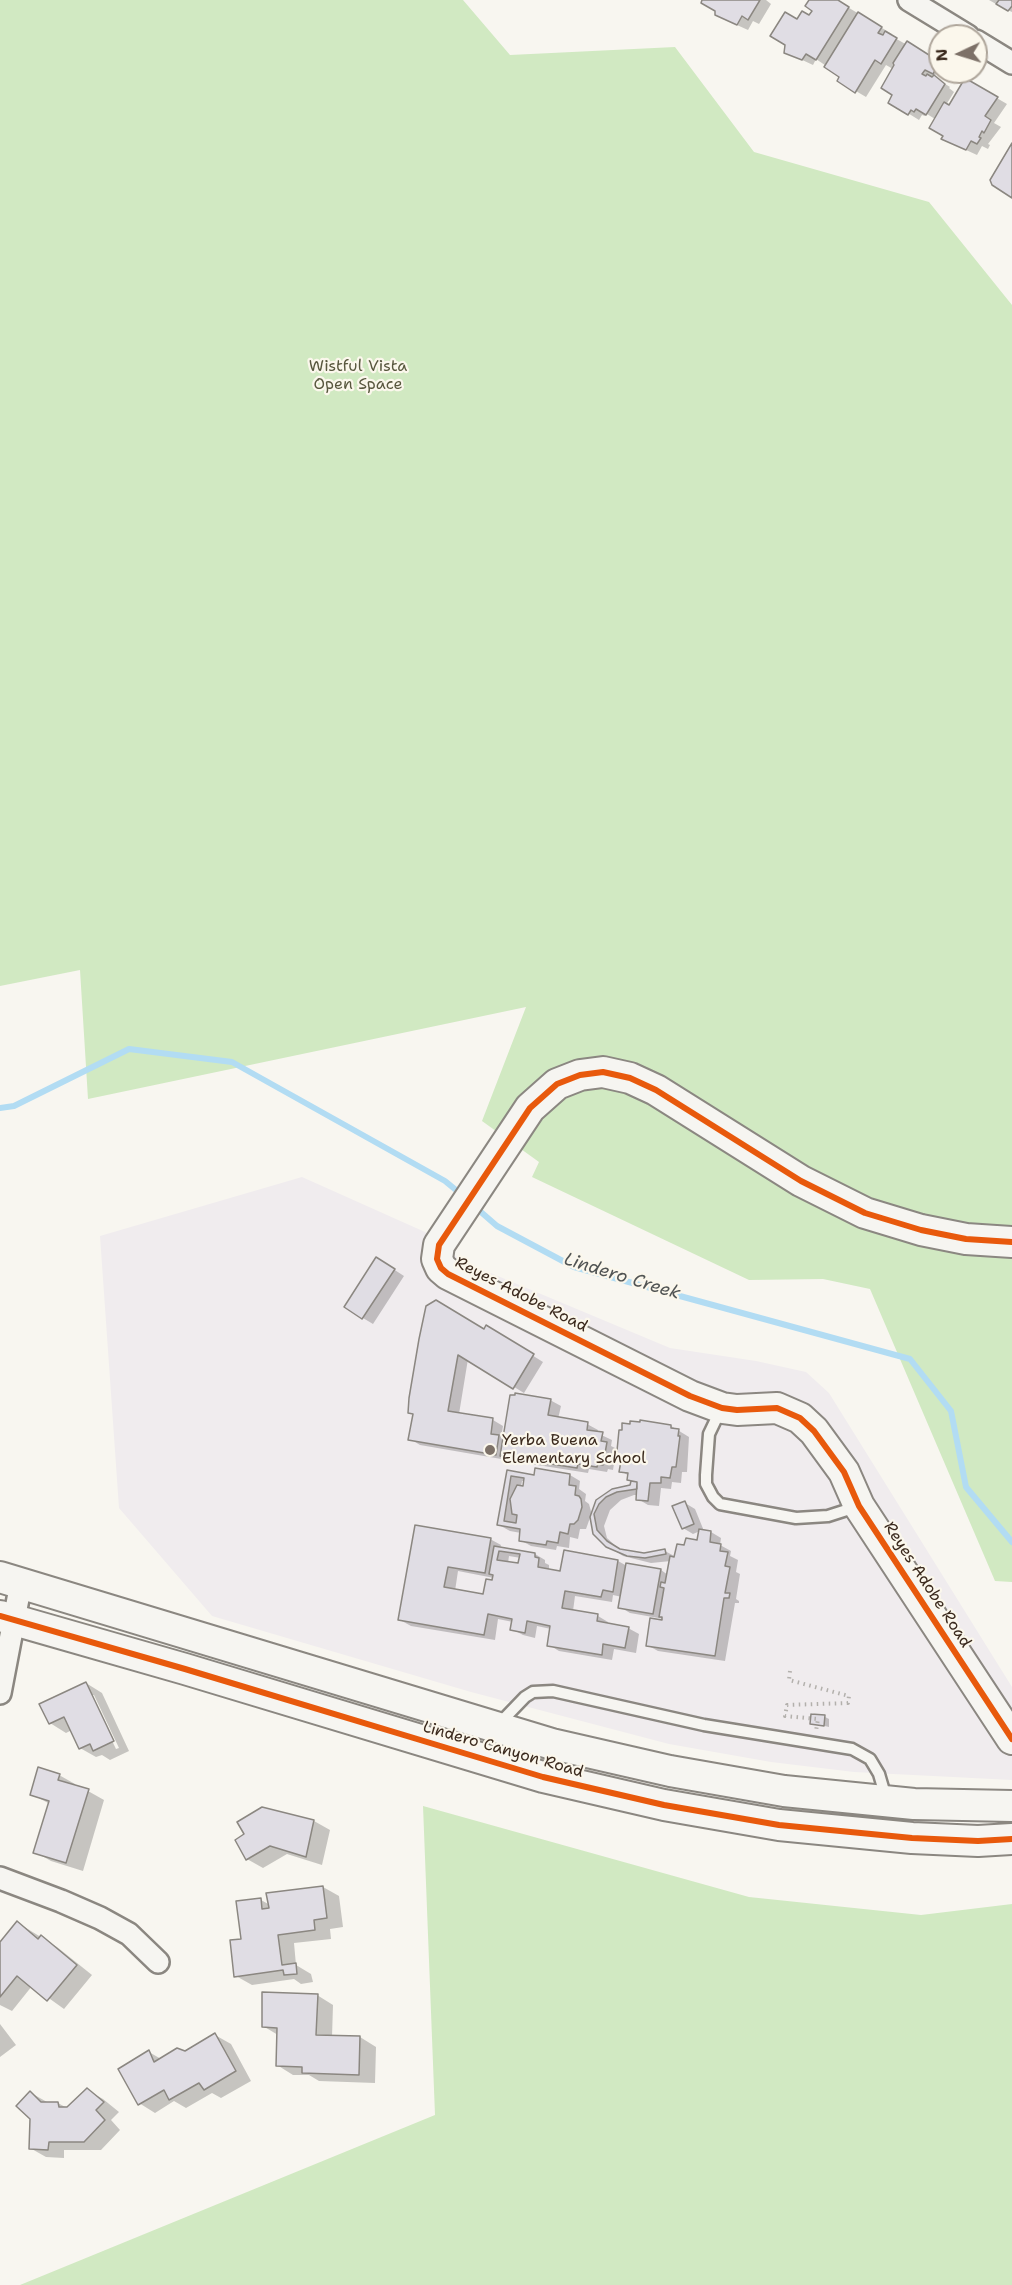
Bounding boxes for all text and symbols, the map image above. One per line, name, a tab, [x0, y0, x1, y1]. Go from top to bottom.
north arrow	[928, 24, 988, 84]
text: N	[931, 48, 952, 62]
park label: Wistful Vista Open Space	[309, 357, 407, 395]
water label: Lindero Creek	[561, 1249, 683, 1305]
street label: Reyes Adobe Road	[452, 1253, 590, 1337]
place label: Yerba Buena Elementary School	[502, 1431, 646, 1469]
marker: Yerba Buena Elementary School	[483, 1443, 497, 1457]
street label: Reyes Adobe Road	[879, 1519, 975, 1651]
street label: Lindero Canyon Road	[420, 1718, 586, 1782]

